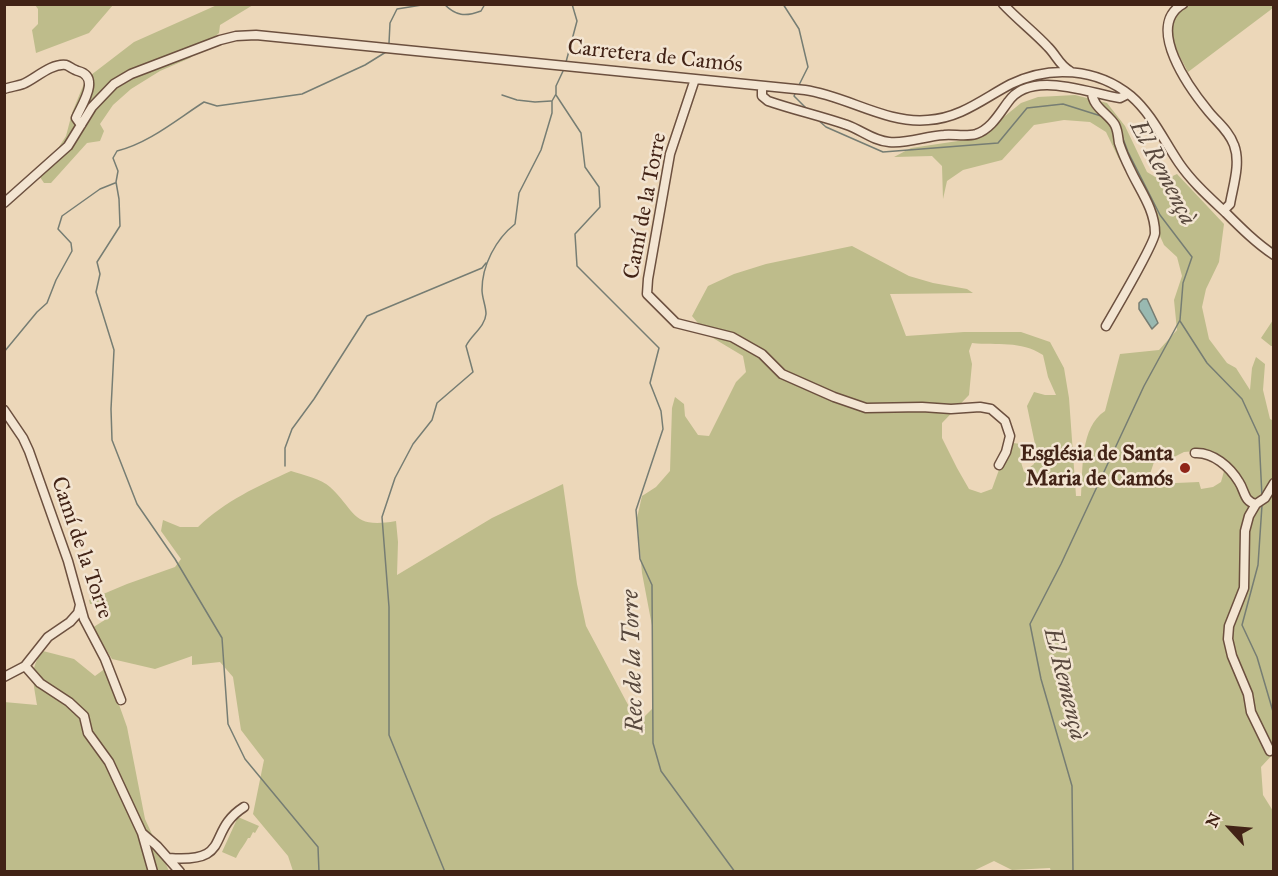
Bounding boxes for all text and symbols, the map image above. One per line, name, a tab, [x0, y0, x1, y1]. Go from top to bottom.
street label: Carretera de Camós	[566, 35, 744, 79]
water label: El Remençà	[1122, 115, 1202, 231]
street label: Camí de la Torre	[619, 131, 673, 281]
place label: Església de Santa Maria de Camós	[1020, 442, 1173, 494]
marker: Església de Santa Maria de Camós	[1178, 461, 1192, 475]
street label: Camí de la Torre	[44, 474, 118, 622]
water label: Rec de la Torre	[617, 589, 651, 733]
water label: El Remençà	[1036, 625, 1092, 743]
north arrow	[1200, 798, 1260, 858]
text: N	[1202, 810, 1225, 830]

